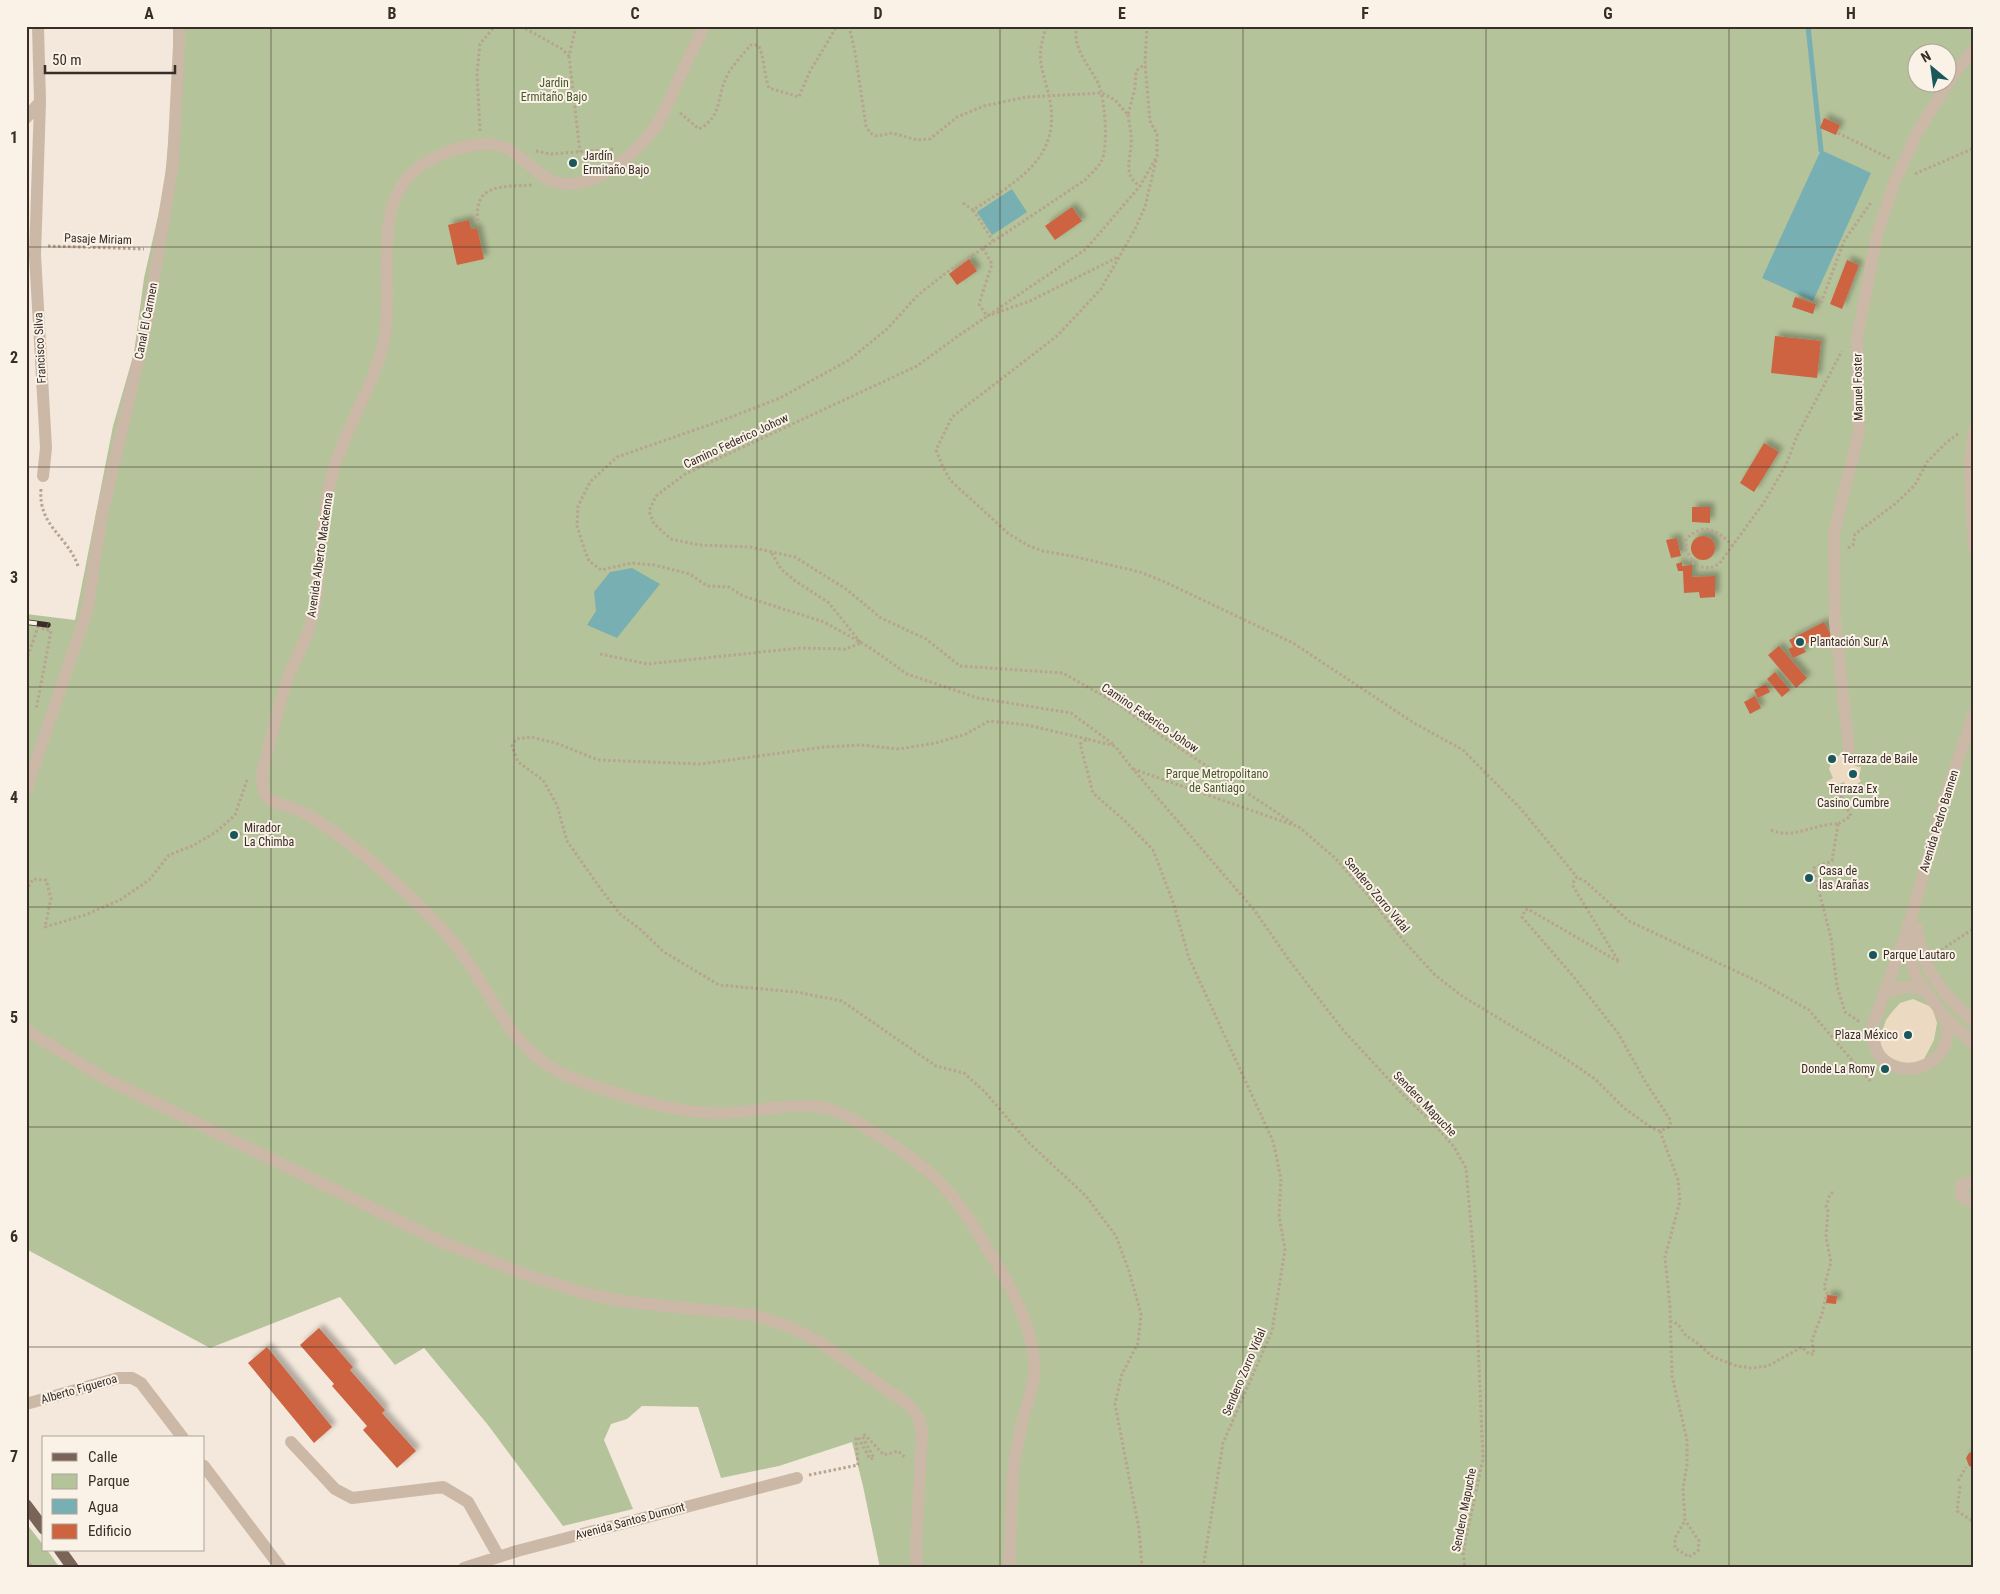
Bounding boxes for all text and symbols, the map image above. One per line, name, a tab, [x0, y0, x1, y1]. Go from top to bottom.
text: A	[144, 4, 154, 23]
text: B	[388, 4, 397, 23]
text: C	[630, 4, 640, 23]
text: D	[873, 4, 883, 23]
text: E	[1118, 4, 1126, 23]
text: F	[1361, 4, 1369, 23]
text: G	[1603, 4, 1613, 23]
text: H	[1846, 4, 1856, 23]
scale bar	[45, 42, 175, 74]
north arrow	[1908, 42, 1958, 92]
text: N	[1918, 48, 1933, 66]
text: 50 m	[52, 51, 82, 69]
park label: Jardin Ermitaño Bajo	[521, 76, 587, 104]
text: 1	[10, 128, 18, 147]
place label: Jardín Ermitaño Bajo	[583, 149, 649, 177]
marker: Jardín Ermitaño Bajo	[567, 157, 579, 169]
street label: Pasaje Miriam	[64, 231, 132, 247]
street label: Canal El Carmen	[132, 281, 160, 361]
street label: Francisco Silva	[31, 312, 49, 384]
text: 2	[10, 348, 18, 367]
street label: Manuel Foster	[1850, 353, 1866, 421]
street label: Camino Federico Johow	[681, 410, 791, 471]
street label: Avenida Alberto Mackenna	[304, 491, 336, 619]
text: 3	[10, 568, 18, 587]
place label: Plantación Sur A	[1810, 635, 1889, 649]
marker: Plantación Sur A	[1794, 636, 1806, 648]
street label: Camino Federico Johow	[1099, 680, 1201, 756]
place label: Terraza de Baile	[1842, 752, 1918, 766]
marker: Terraza de Baile	[1826, 753, 1838, 765]
park label: Parque Metropolitano de Santiago	[1166, 767, 1268, 795]
marker: Terraza Ex Casino Cumbre	[1847, 768, 1859, 780]
street label: Avenida Pedro Bannen	[1917, 768, 1961, 874]
place label: Terraza Ex Casino Cumbre	[1817, 782, 1889, 810]
text: 4	[10, 788, 18, 807]
place label: Mirador La Chimba	[244, 821, 295, 849]
marker: Mirador La Chimba	[228, 829, 240, 841]
street label: Sendero Zorro Vidal	[1342, 855, 1412, 935]
place label: Casa de las Arañas	[1819, 864, 1869, 892]
marker: Casa de las Arañas	[1803, 872, 1815, 884]
place label: Parque Lautaro	[1883, 948, 1955, 962]
marker: Parque Lautaro	[1867, 949, 1879, 961]
text: 5	[10, 1008, 18, 1027]
place label: Plaza México	[1835, 1028, 1898, 1042]
marker: Plaza México	[1902, 1029, 1914, 1041]
place label: Donde La Romy	[1801, 1062, 1875, 1076]
marker: Donde La Romy	[1879, 1063, 1891, 1075]
street label: Sendero Mapuche	[1390, 1069, 1460, 1140]
text: 6	[10, 1227, 18, 1246]
street label: Sendero Zorro Vidal	[1219, 1326, 1269, 1418]
street label: Alberto Figueroa	[39, 1371, 119, 1407]
legend	[42, 1436, 205, 1552]
text: 7	[10, 1447, 18, 1466]
text: Calle	[88, 1448, 118, 1466]
street label: Sendero Mapuche	[1449, 1467, 1479, 1553]
text: Parque	[88, 1472, 130, 1490]
text: Agua	[88, 1498, 118, 1516]
street label: Avenida Santos Dumont	[574, 1500, 687, 1542]
text: Edificio	[88, 1522, 131, 1540]

